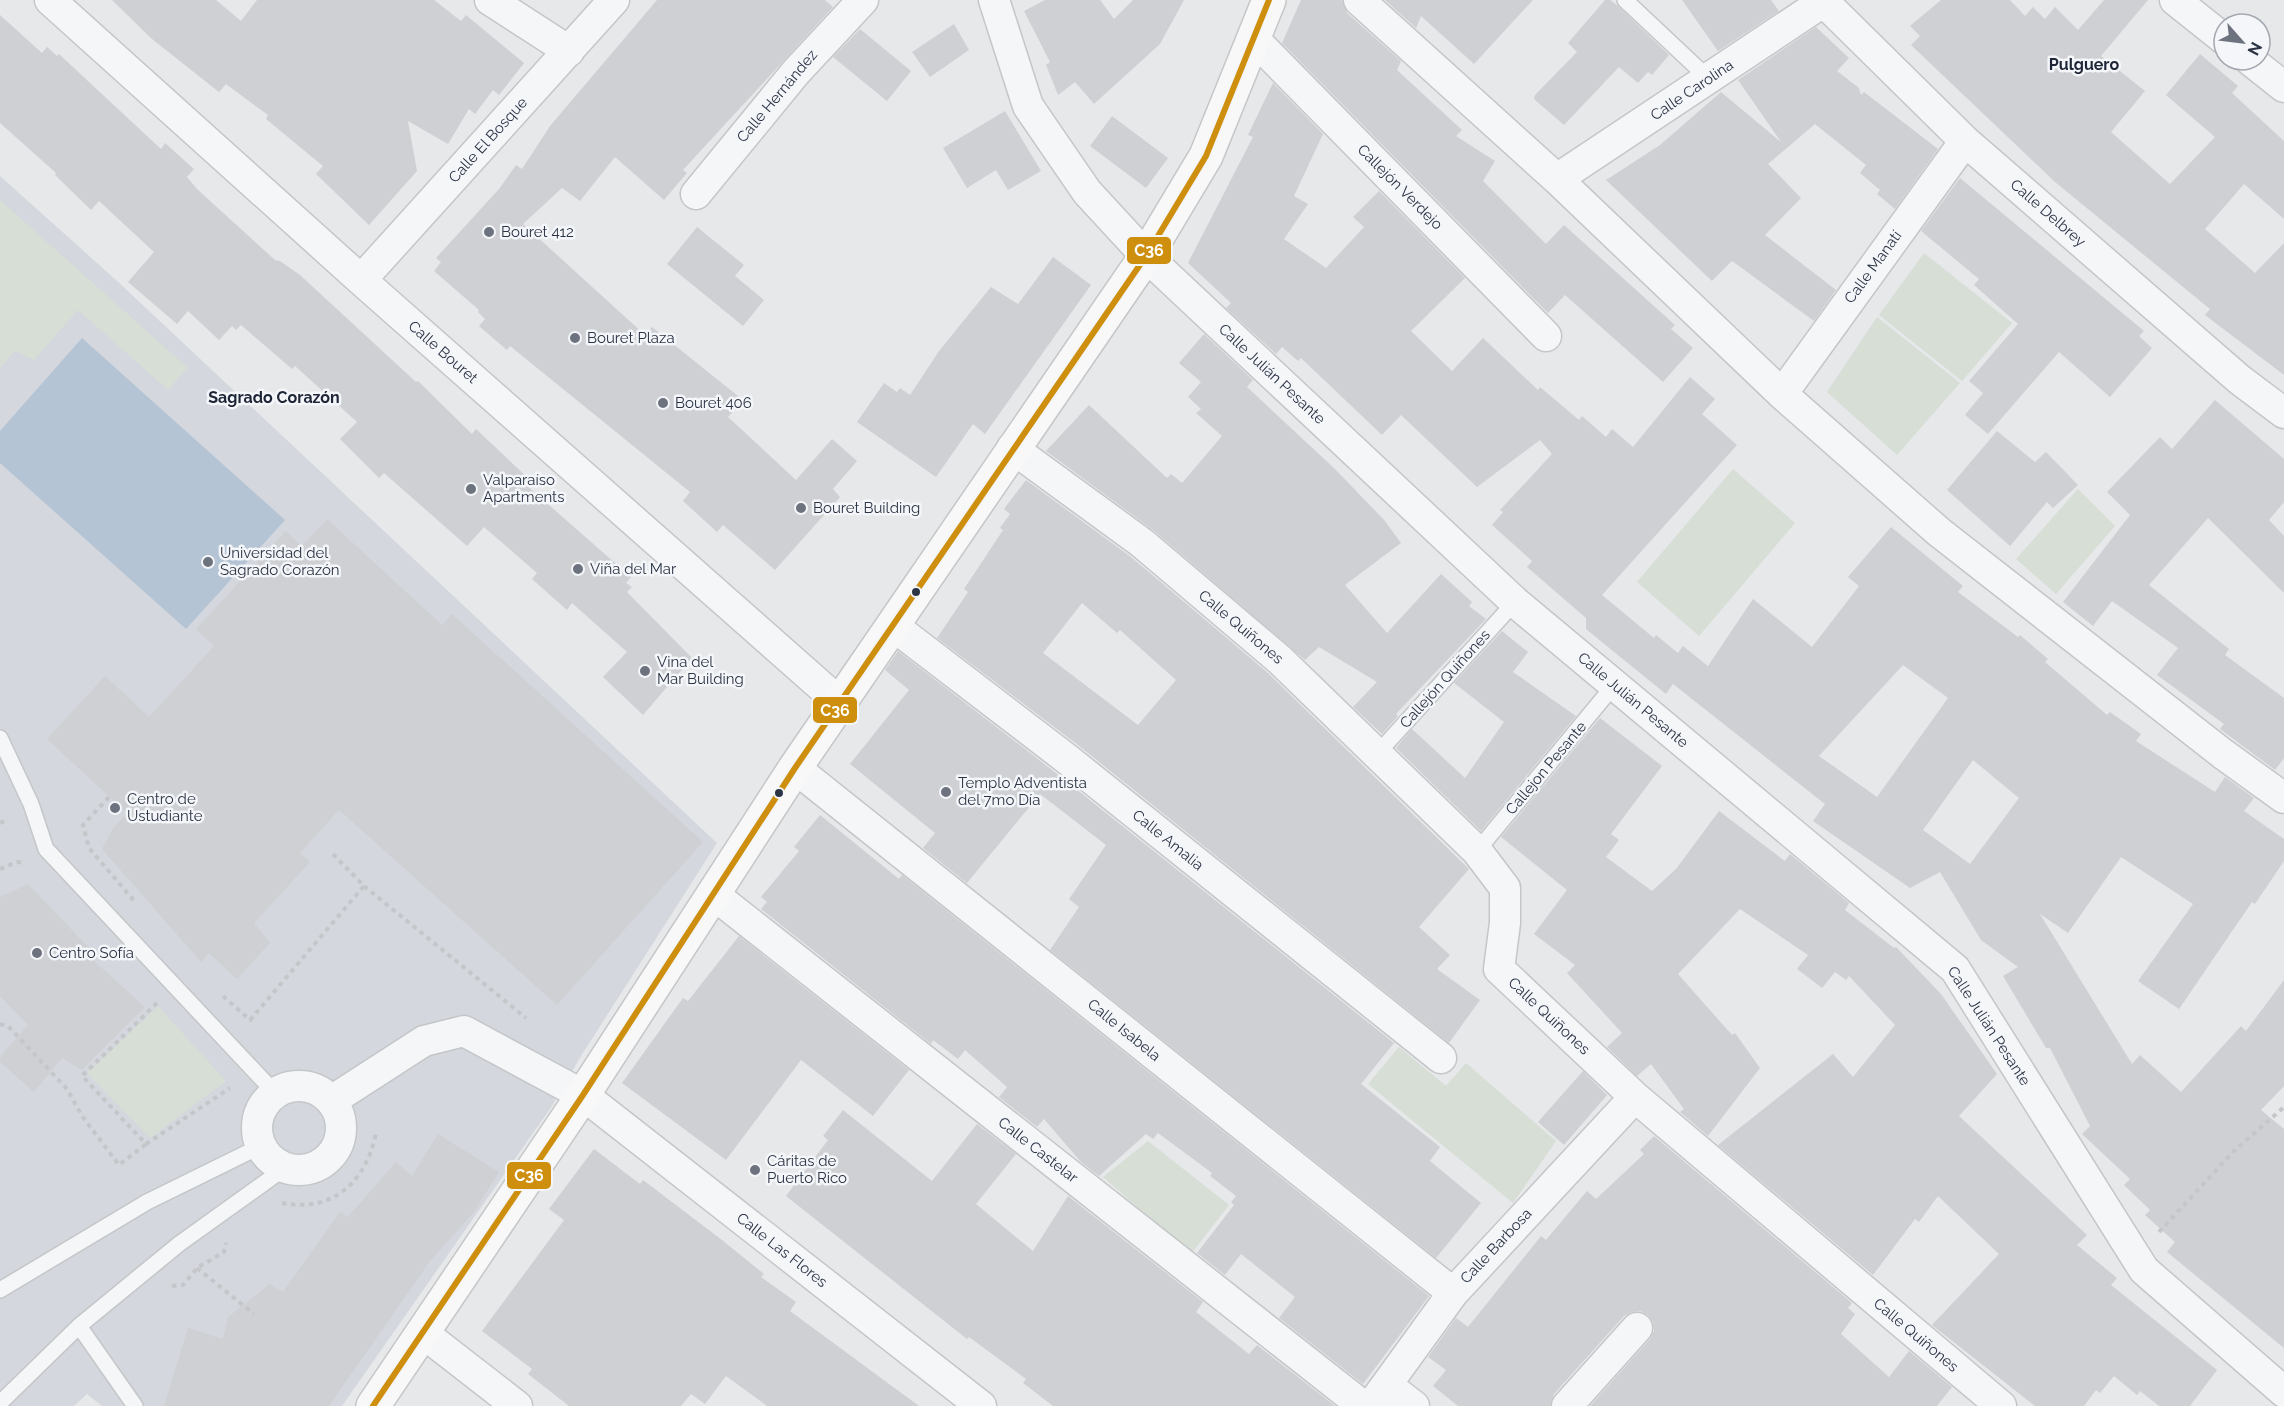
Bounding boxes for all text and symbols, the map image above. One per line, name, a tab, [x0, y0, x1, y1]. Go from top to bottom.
north arrow	[2212, 12, 2272, 72]
text: N	[2244, 39, 2266, 59]
street label: Calle Hernández	[733, 46, 821, 146]
district label: Pulguero	[2049, 55, 2119, 74]
street label: Calle Carolina	[1647, 56, 1737, 124]
street label: Calle El Bosque	[445, 93, 531, 187]
street label: Callejón Verdejo	[1354, 141, 1446, 233]
street label: Calle Delbrey	[2007, 175, 2089, 251]
place label: Bouret 412	[501, 223, 574, 241]
marker: Bouret 412	[482, 225, 496, 239]
street label: Calle Manatí	[1841, 226, 1906, 307]
line badge: C36	[1126, 236, 1172, 265]
text: C36	[1134, 241, 1164, 260]
street label: Calle Bouret	[405, 317, 481, 387]
street label: Calle Julián Pesante	[1215, 320, 1329, 428]
place label: Bouret Plaza	[587, 329, 675, 347]
marker: Bouret Plaza	[568, 331, 582, 345]
district label: Sagrado Corazón	[208, 388, 340, 407]
place label: Bouret 406	[675, 394, 752, 412]
marker: Bouret 406	[656, 396, 670, 410]
place label: Valparaíso Apartments	[483, 471, 564, 506]
marker: Valparaíso Apartments	[464, 482, 478, 496]
place label: Bouret Building	[813, 499, 920, 517]
marker: Bouret Building	[794, 501, 808, 515]
place label: Universidad del Sagrado Corazón	[220, 544, 340, 579]
marker: Universidad del Sagrado Corazón	[201, 555, 215, 569]
place label: Viña del Mar	[590, 560, 677, 578]
marker: Viña del Mar	[571, 562, 585, 576]
unlabelled marker	[910, 586, 922, 598]
street label: Calle Quiñones	[1195, 586, 1287, 668]
street label: Callejón Quiñones	[1396, 626, 1494, 732]
street label: Calle Julián Pesante	[1574, 649, 1692, 752]
place label: Vina del Mar Building	[657, 653, 744, 688]
marker: Vina del Mar Building	[638, 664, 652, 678]
line badge: C36	[812, 696, 858, 724]
text: C36	[820, 701, 850, 720]
street label: Callejon Pesante	[1502, 718, 1590, 818]
place label: Templo Adventista del 7mo Día	[958, 774, 1087, 809]
marker: Templo Adventista del 7mo Día	[939, 785, 953, 799]
unlabelled marker	[773, 787, 785, 799]
place label: Centro de Ustudiante	[127, 790, 203, 825]
marker: Centro de Ustudiante	[108, 801, 122, 815]
street label: Calle Amalia	[1129, 806, 1207, 874]
place label: Centro Sofía	[49, 944, 134, 962]
marker: Centro Sofía	[30, 946, 44, 960]
street label: Calle Julián Pesante	[1944, 963, 2034, 1089]
street label: Calle Quiñones	[1504, 974, 1594, 1058]
street label: Calle Isabela	[1084, 995, 1164, 1065]
street label: Calle Castelar	[995, 1113, 1082, 1187]
place label: Cáritas de Puerto Rico	[767, 1152, 847, 1187]
line badge: C36	[506, 1161, 552, 1190]
marker: Cáritas de Puerto Rico	[748, 1163, 762, 1177]
text: C36	[514, 1166, 544, 1185]
street label: Calle Barbosa	[1457, 1205, 1535, 1287]
street label: Calle Las Flores	[733, 1209, 831, 1291]
street label: Calle Quiñones	[1870, 1294, 1962, 1376]

